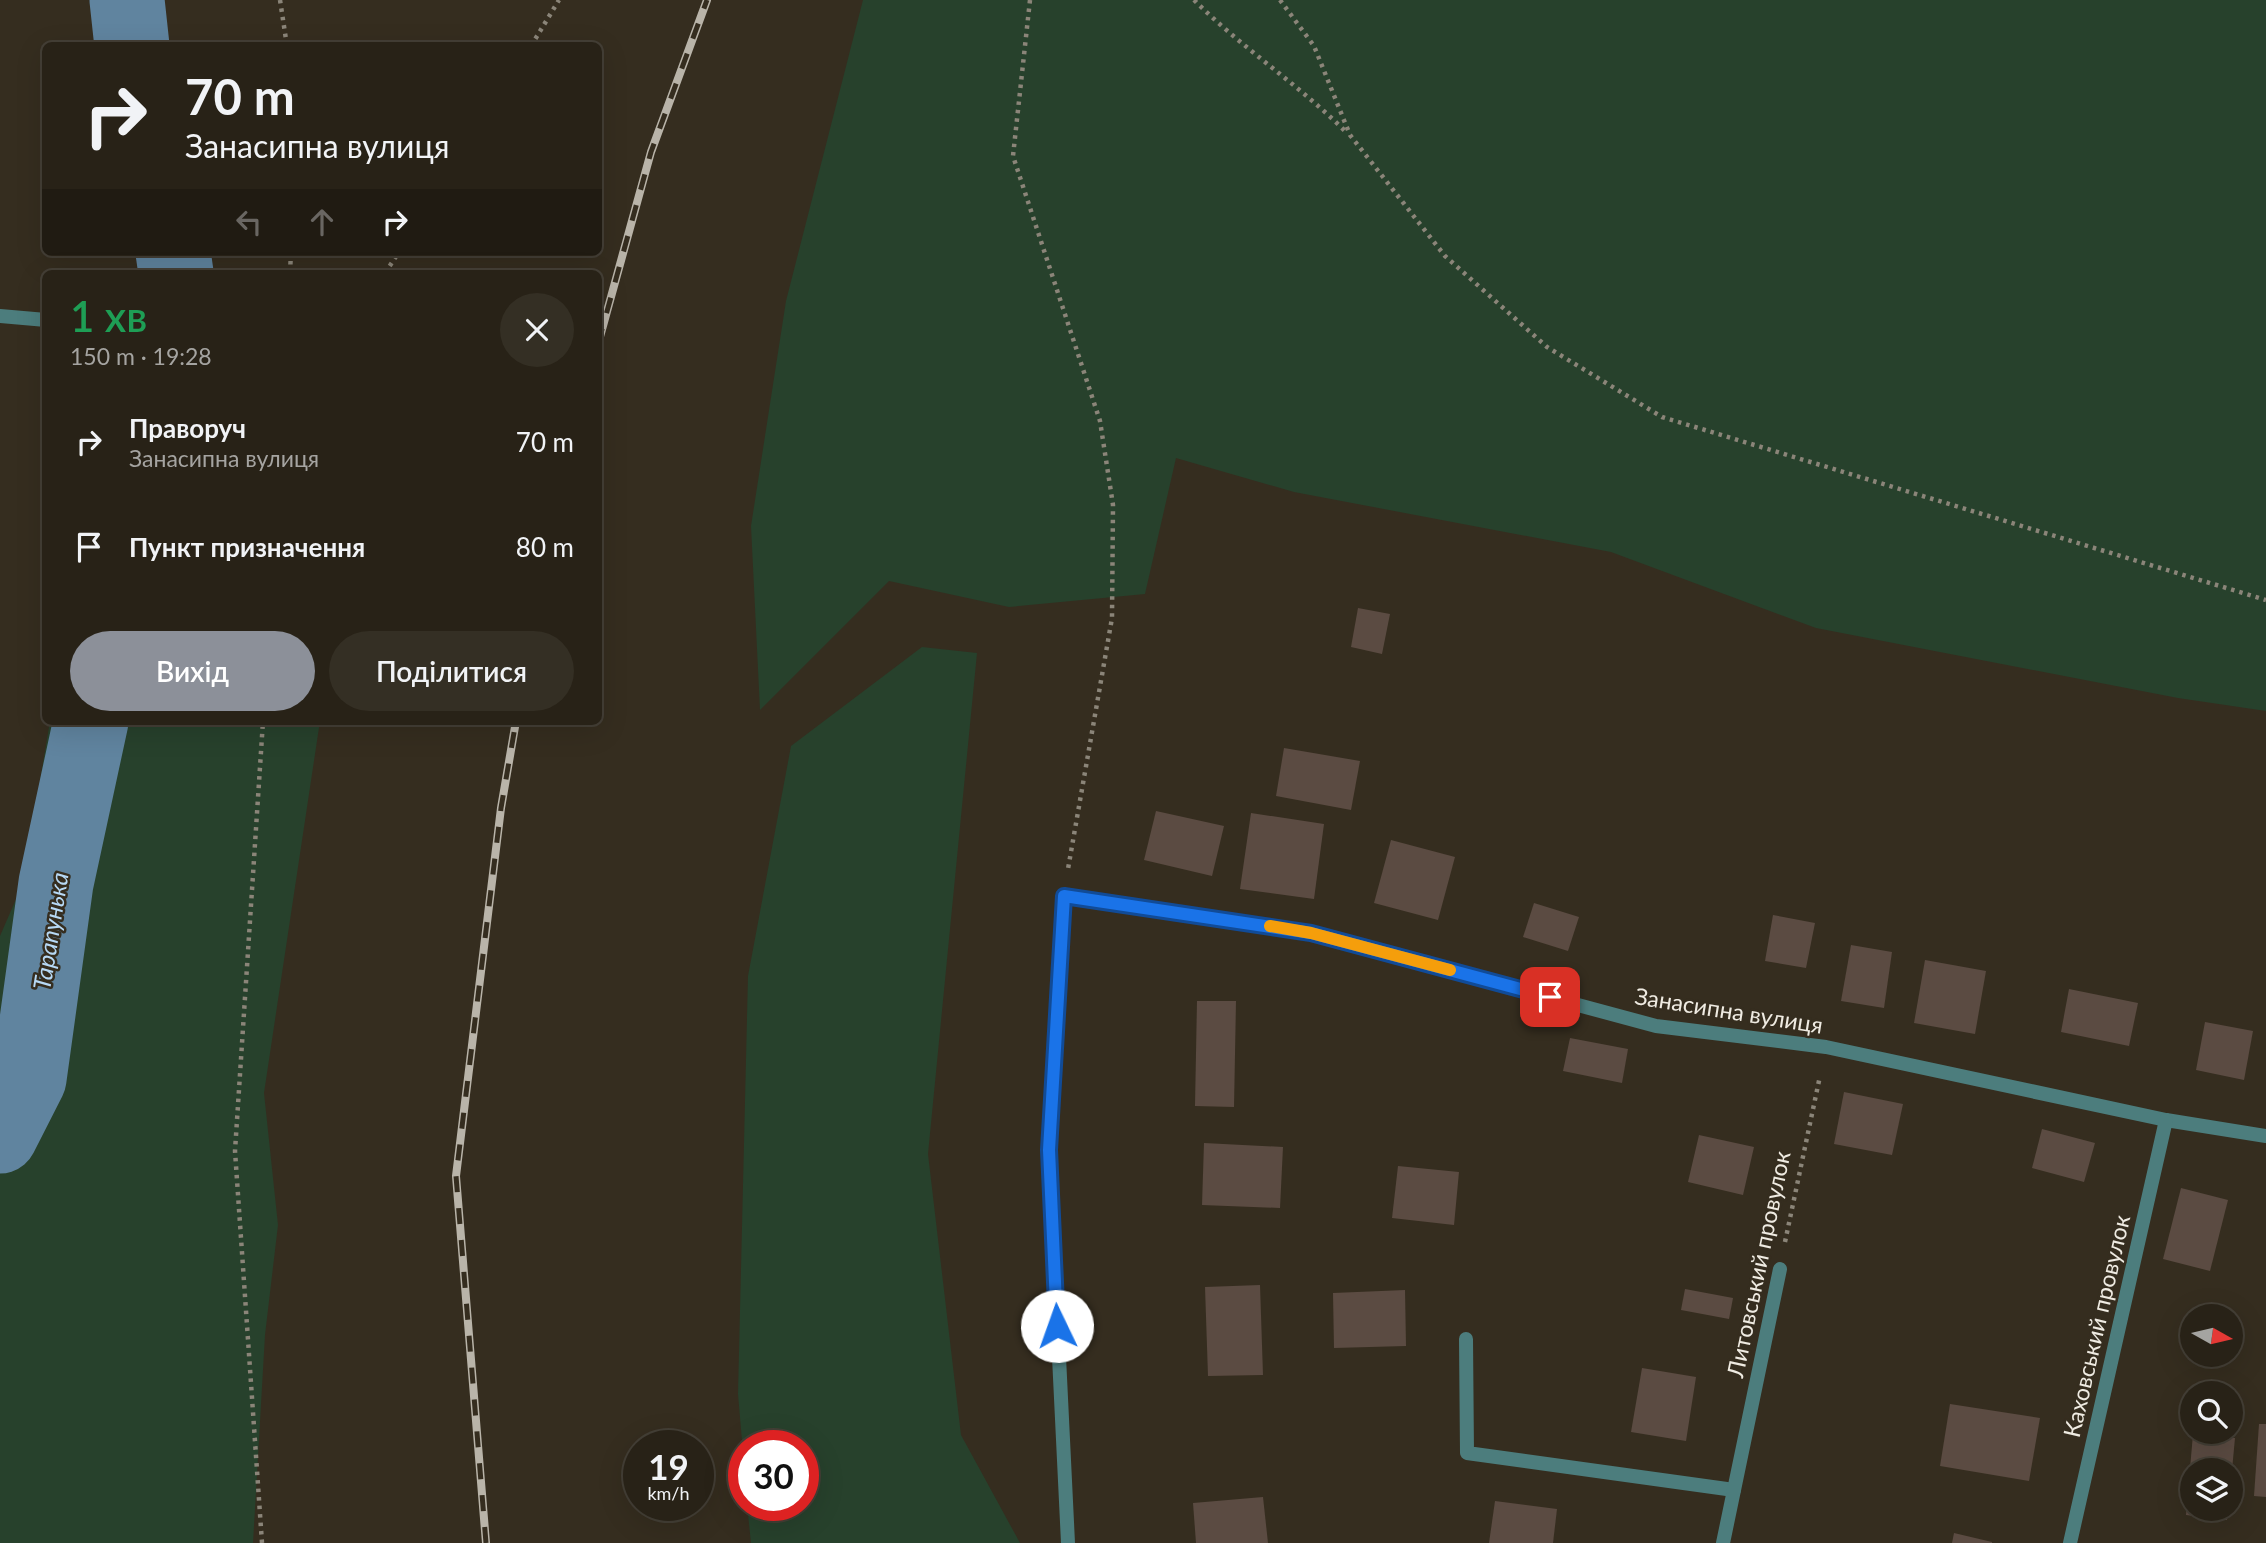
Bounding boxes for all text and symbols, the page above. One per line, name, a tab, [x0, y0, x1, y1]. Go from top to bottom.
text: 70 m	[185, 67, 295, 125]
icon: right	[70, 70, 161, 161]
text: Занасипна вулиця	[185, 126, 450, 165]
icon: left	[230, 203, 268, 241]
icon: ahead	[303, 203, 341, 241]
icon: right	[376, 203, 414, 241]
text: 1 хв	[70, 291, 147, 341]
button: close	[500, 293, 574, 367]
text: 150 m · 19:28	[70, 342, 212, 370]
text: Праворуч	[129, 412, 246, 444]
icon: right	[70, 423, 108, 461]
text: 70 m	[516, 426, 574, 458]
text: Занасипна вулиця	[129, 444, 319, 472]
icon: arrive	[70, 528, 108, 566]
text: Пункт призначення	[129, 531, 365, 563]
text: 80 m	[516, 531, 574, 563]
button: Вихід	[70, 631, 315, 711]
button: Поділитися	[329, 631, 574, 711]
water label: Тарапунька	[26, 870, 74, 992]
pin	[1520, 967, 1580, 1027]
icon: arrive	[1531, 978, 1569, 1016]
street label: Занасипна вулиця	[1633, 981, 1825, 1039]
street label: Литовський провулок	[1720, 1148, 1796, 1381]
street label: Каховський провулок	[2057, 1212, 2135, 1440]
position arrow	[1020, 1289, 1094, 1363]
north arrow	[2180, 1304, 2244, 1367]
map controls	[2180, 1304, 2243, 1521]
button: search	[2180, 1381, 2243, 1444]
speed limit sign: 30	[728, 1430, 819, 1521]
text: 19	[648, 1445, 689, 1487]
button: layers	[2180, 1458, 2243, 1521]
text: km/h	[647, 1482, 690, 1504]

